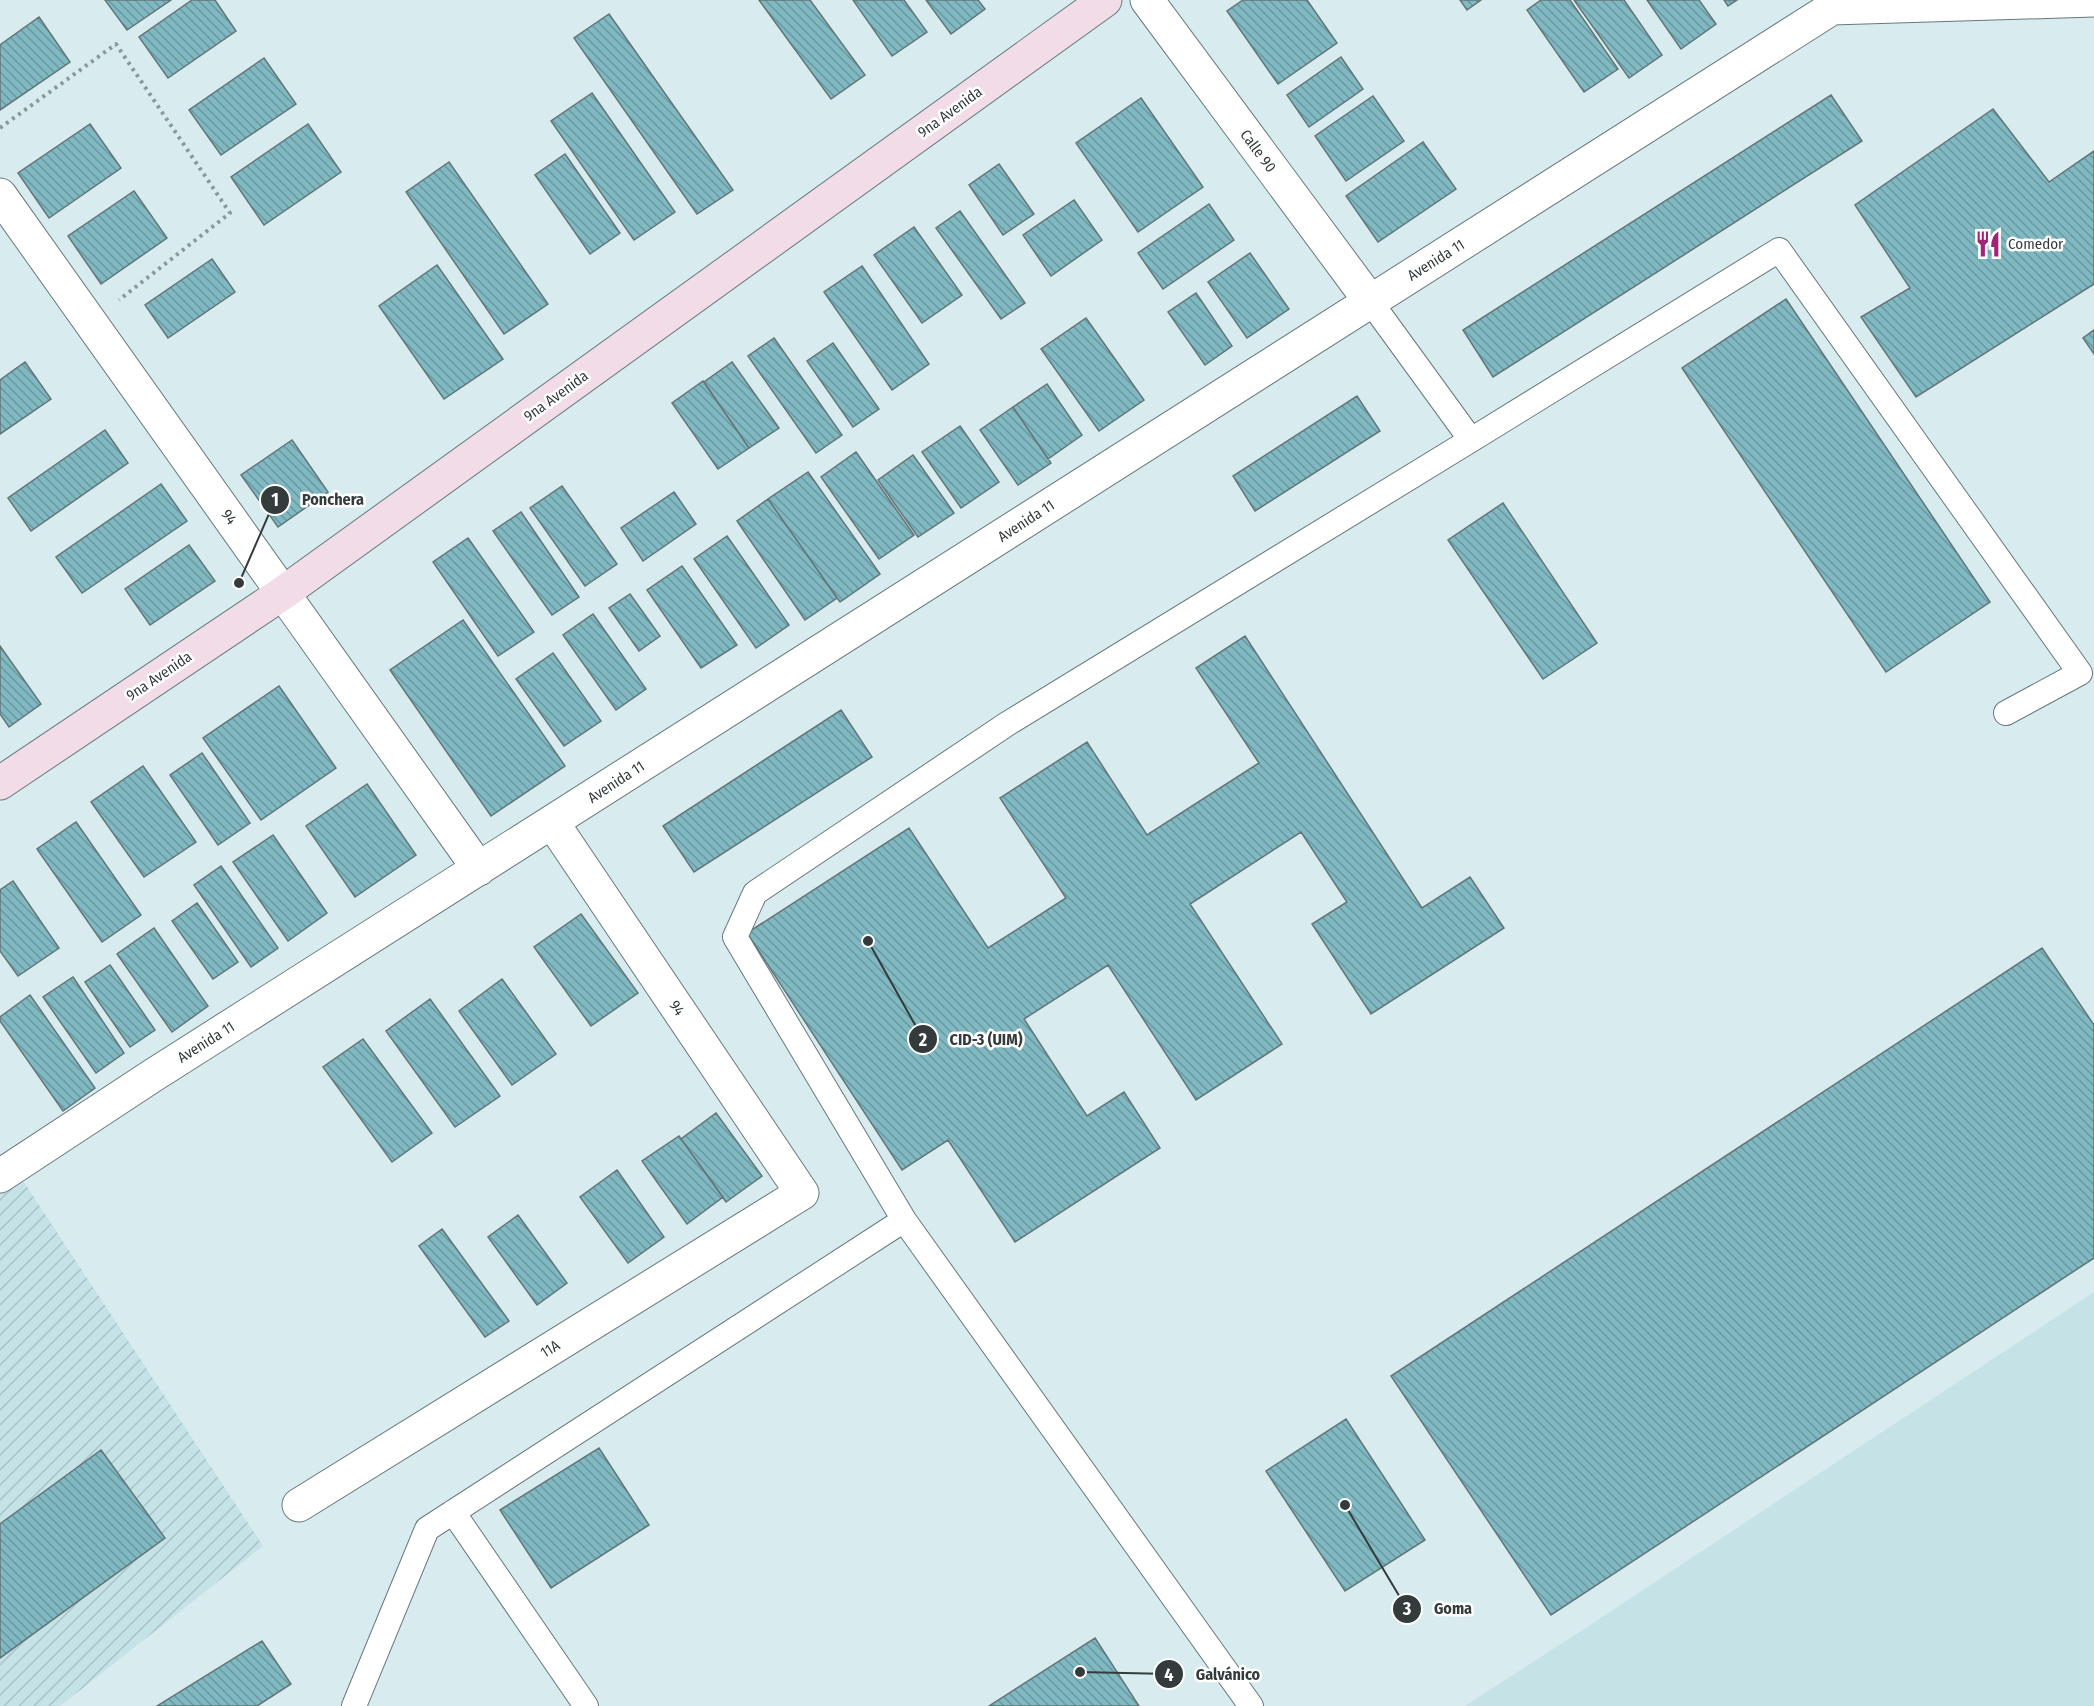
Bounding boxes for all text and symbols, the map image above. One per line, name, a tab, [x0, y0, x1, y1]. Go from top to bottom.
street label: 9na Avenida	[914, 83, 986, 141]
street label: Calle 90	[1236, 126, 1280, 176]
restaurant icon: Comedor	[1973, 229, 2003, 259]
street label: Avenida 11	[1404, 235, 1468, 285]
place label: Comedor	[2008, 235, 2064, 253]
street label: 9na Avenida	[520, 367, 592, 425]
callout: Ponchera	[260, 483, 376, 517]
text: 1	[271, 489, 279, 511]
text: Ponchera	[302, 490, 364, 509]
street label: Avenida 11	[994, 496, 1058, 546]
street label: 94	[217, 506, 241, 528]
street label: 9na Avenida	[123, 648, 195, 704]
street label: Avenida 11	[584, 757, 648, 807]
street label: 94	[666, 997, 688, 1019]
street label: Avenida 11	[174, 1017, 238, 1067]
callout: CID-3 (UIM)	[908, 1022, 1035, 1056]
text: 2	[918, 1029, 927, 1051]
text: CID-3 (UIM)	[950, 1030, 1023, 1049]
street label: 11A	[537, 1336, 563, 1362]
callout: Goma	[1392, 1592, 1485, 1626]
text: 3	[1402, 1598, 1412, 1620]
text: Goma	[1434, 1599, 1472, 1618]
callout: Galvánico	[1154, 1657, 1273, 1691]
text: 4	[1164, 1664, 1174, 1686]
text: Galvánico	[1196, 1665, 1261, 1684]

